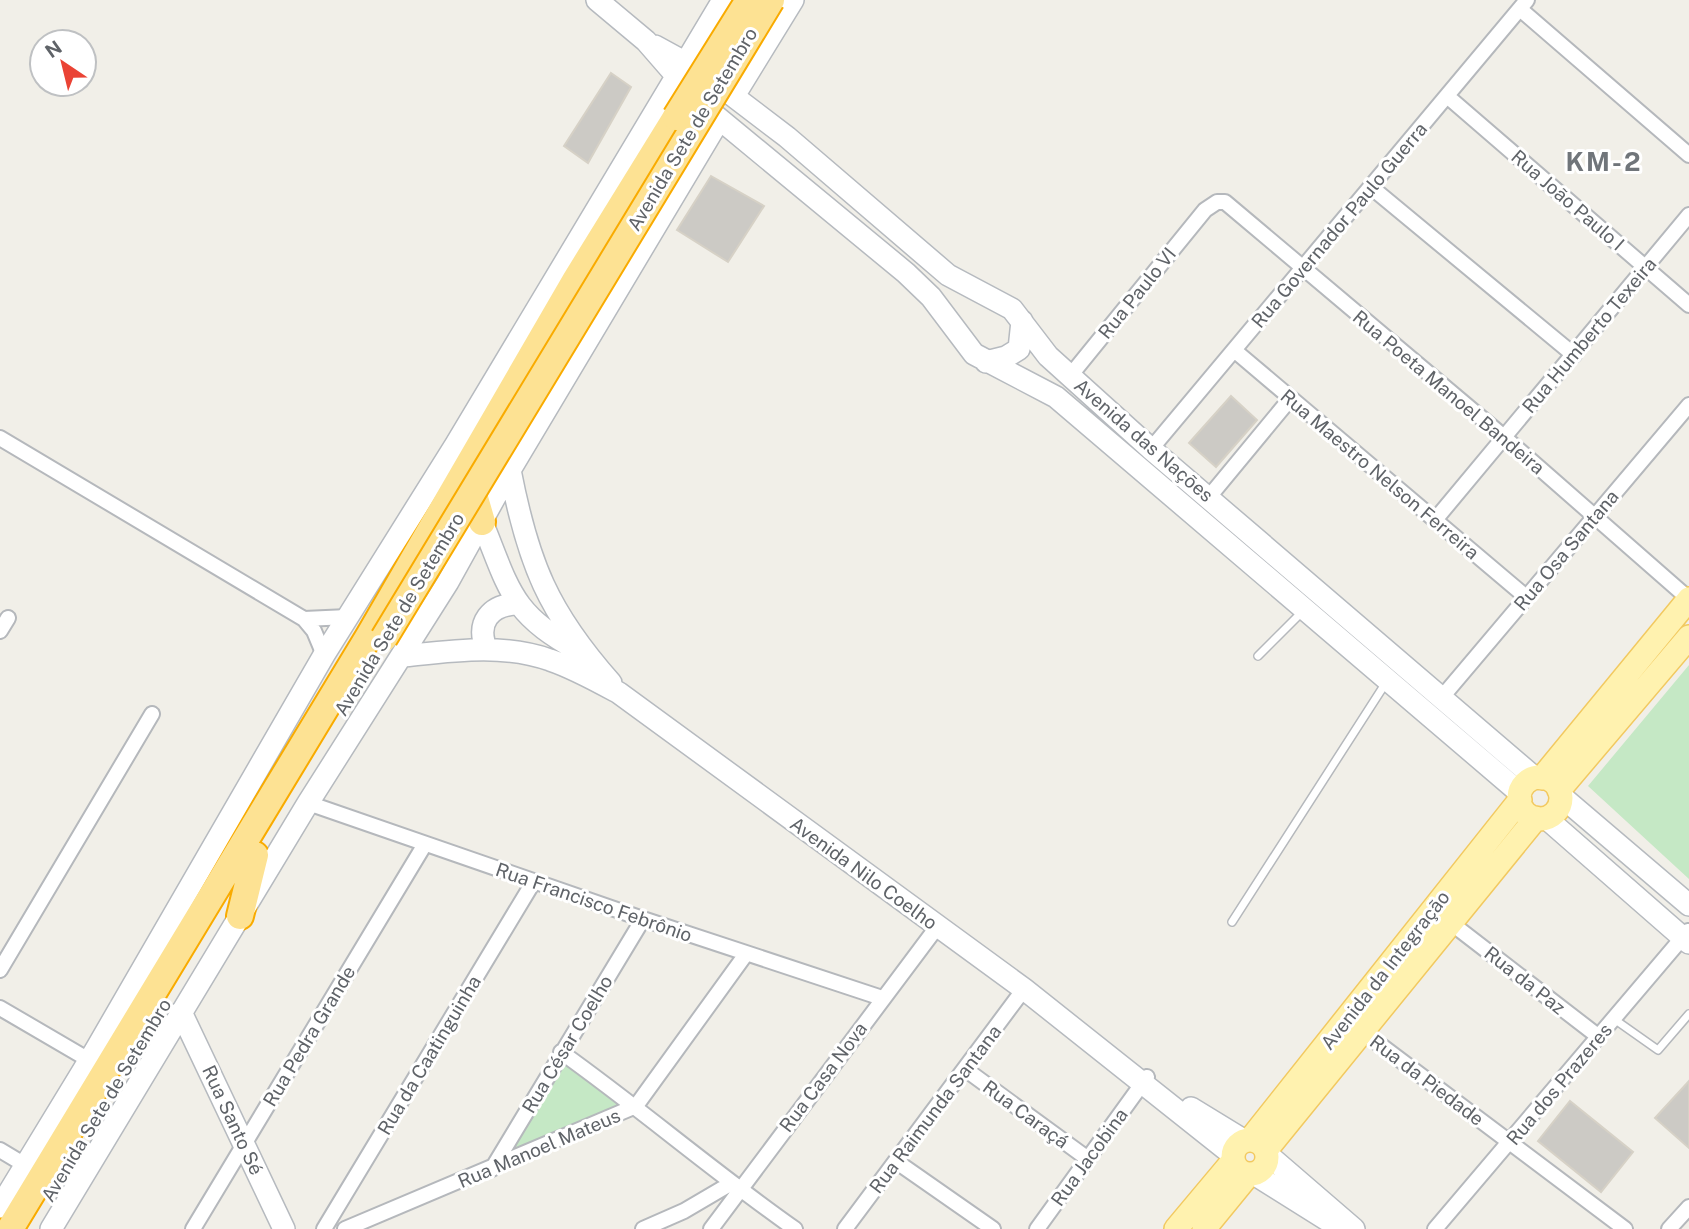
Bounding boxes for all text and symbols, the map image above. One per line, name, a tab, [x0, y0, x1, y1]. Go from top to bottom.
street label: Avenida Sete de Setembro	[623, 23, 761, 235]
north arrow	[28, 28, 98, 98]
text: N	[41, 36, 66, 62]
street label: Rua Governador Paulo Guerra	[1247, 118, 1431, 332]
street label: Rua João Paulo I	[1507, 145, 1629, 255]
district label: KM-2	[1565, 146, 1643, 177]
street label: Rua Paulo VI	[1094, 243, 1180, 343]
street label: Rua Humberto Texeira	[1518, 253, 1660, 417]
street label: Rua Poeta Manoel Bandeira	[1349, 305, 1549, 479]
street label: Avenida das Nações	[1070, 374, 1218, 506]
street label: Rua Maestro Nelson Ferreira	[1276, 385, 1484, 563]
street label: Rua Osa Santana	[1509, 485, 1623, 615]
street label: Avenida Sete de Setembro	[330, 508, 468, 720]
street label: Avenida Nilo Coelho	[786, 812, 942, 934]
street label: Rua Francisco Febrônio	[493, 858, 695, 946]
street label: Avenida da Integração	[1316, 886, 1454, 1054]
street label: Rua da Paz	[1480, 942, 1570, 1018]
street label: Rua Pedra Grande	[258, 962, 360, 1110]
street label: Rua da Caatinguinha	[373, 971, 485, 1139]
street label: Rua César Coelho	[517, 971, 617, 1117]
street label: Avenida Sete de Setembro	[37, 994, 175, 1206]
street label: Rua Casa Nova	[775, 1018, 871, 1136]
street label: Rua dos Prazeres	[1502, 1019, 1616, 1149]
street label: Rua Raimunda Santana	[865, 1021, 1005, 1197]
street label: Rua da Piedade	[1366, 1030, 1488, 1130]
street label: Rua Santo Sé	[198, 1062, 268, 1178]
street label: Rua Caraçá	[979, 1076, 1073, 1152]
street label: Rua Manoel Mateus	[454, 1104, 624, 1192]
street label: Rua Jacobina	[1046, 1104, 1132, 1210]

